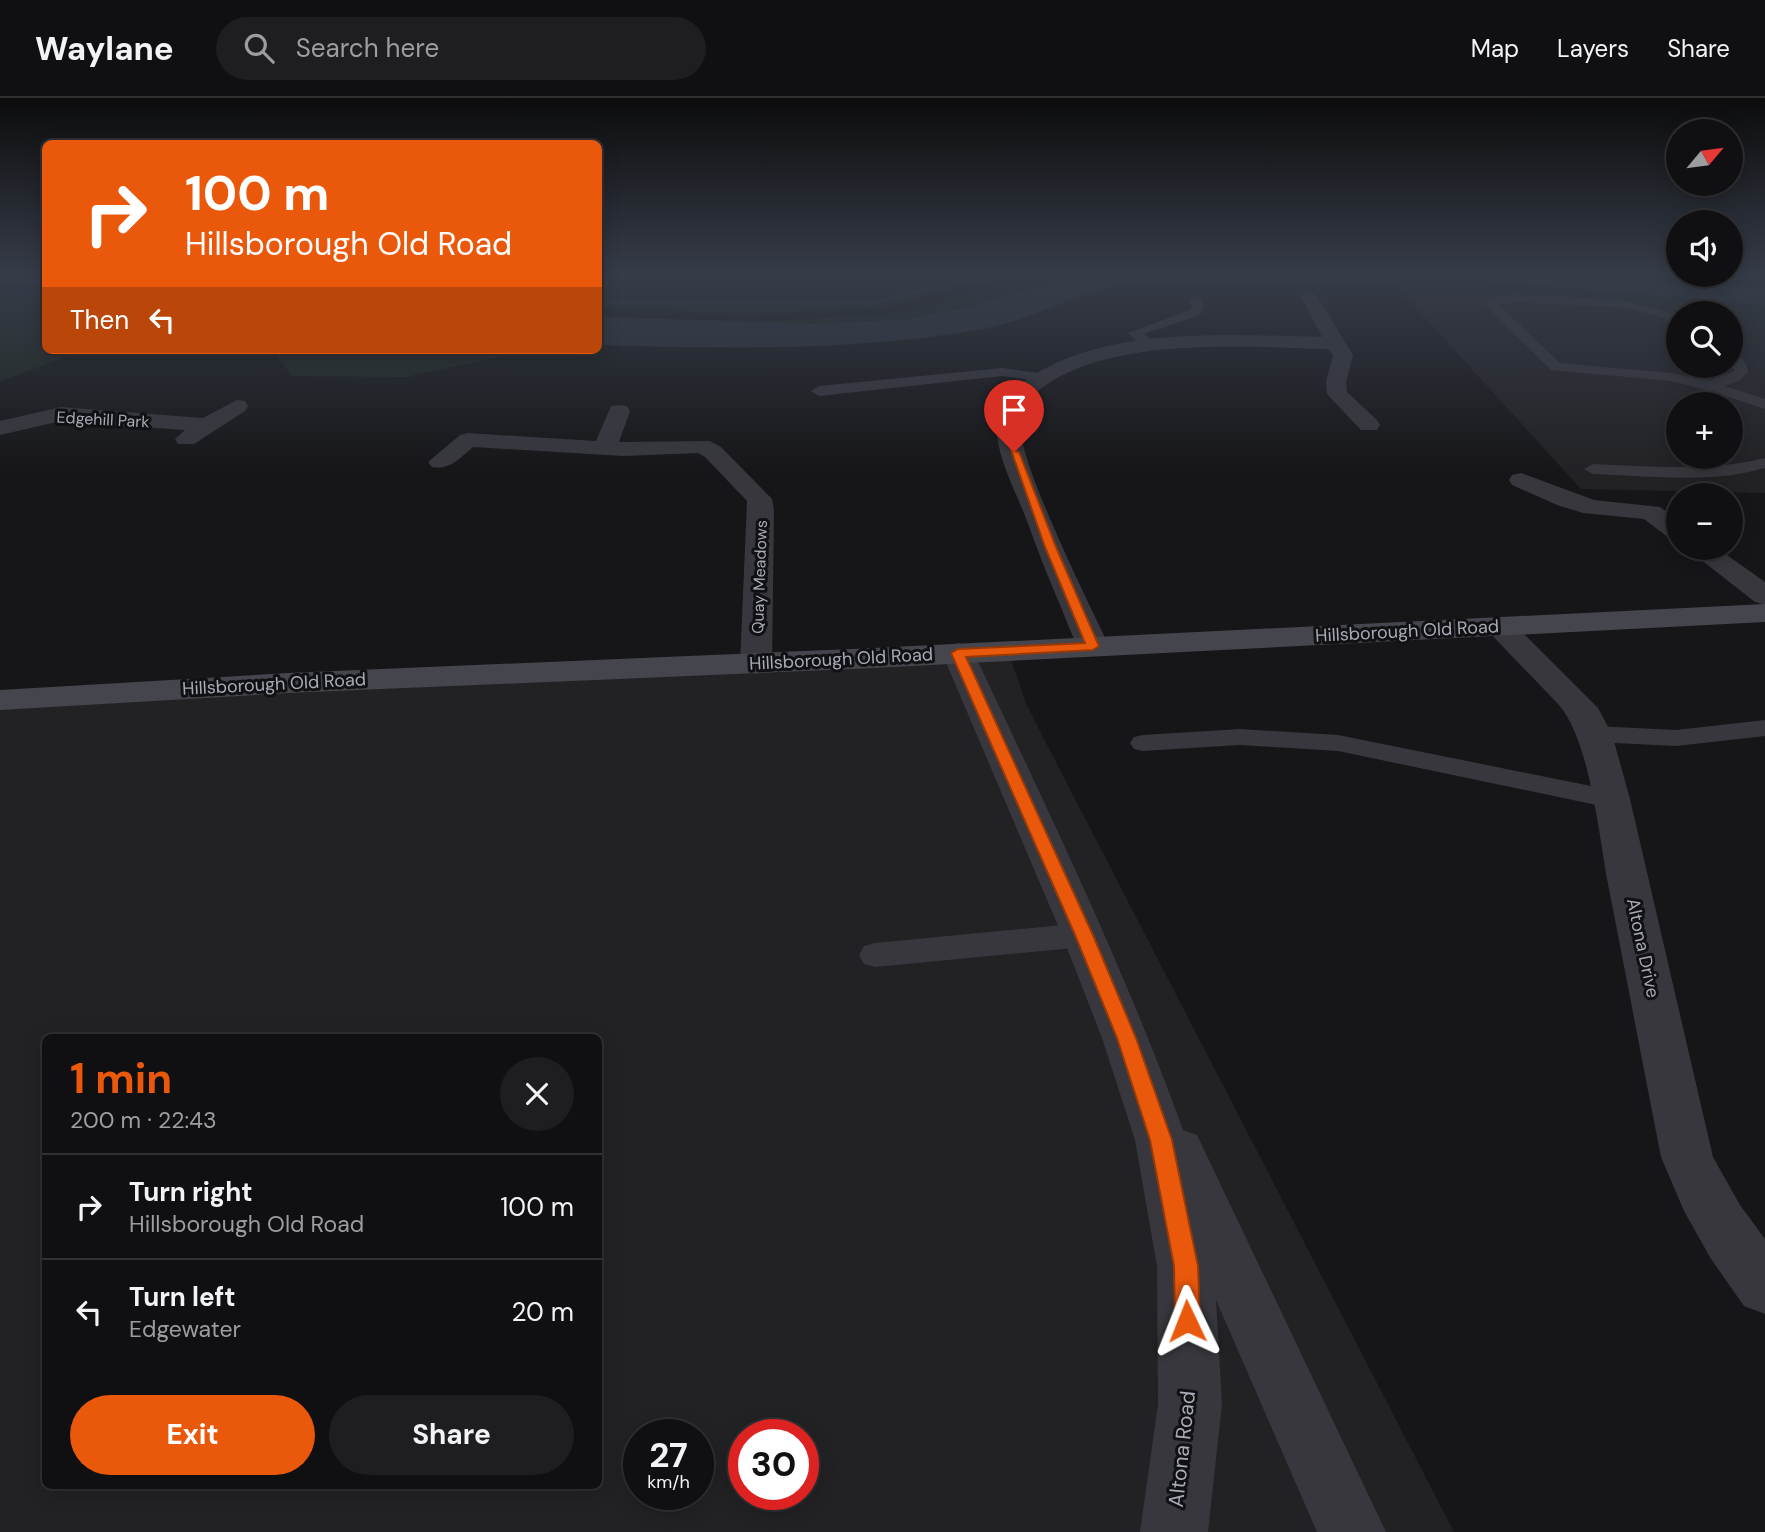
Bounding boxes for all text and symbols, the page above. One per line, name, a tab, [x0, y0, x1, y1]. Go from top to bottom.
search box	[216, 17, 706, 80]
text: Waylane	[35, 27, 174, 70]
icon: search	[240, 29, 278, 67]
text: Search here	[296, 31, 439, 65]
text: Map	[1471, 33, 1519, 64]
text: Layers	[1557, 33, 1629, 64]
text: Share	[1667, 33, 1730, 64]
north arrow	[1666, 119, 1743, 196]
map controls	[1666, 119, 1743, 560]
text: 100 m	[185, 161, 329, 225]
icon: right	[70, 168, 161, 259]
button: sound	[1666, 210, 1743, 287]
text: Hillsborough Old Road	[185, 223, 512, 265]
icon: left	[143, 301, 181, 339]
button: search	[1666, 301, 1743, 378]
text: Then	[70, 303, 129, 337]
pin	[984, 380, 1044, 452]
icon: arrive	[995, 391, 1033, 429]
button: +	[1666, 392, 1743, 469]
street label: Edgehill Park	[56, 407, 150, 432]
button: −	[1666, 483, 1743, 560]
street label: Quay Meadows	[747, 520, 772, 634]
street label: Hillsborough Old Road	[1314, 614, 1500, 648]
street label: Hillsborough Old Road	[748, 642, 934, 676]
street label: Hillsborough Old Road	[181, 667, 367, 701]
street label: Altona Drive	[1621, 896, 1665, 1000]
text: 1 min	[70, 1051, 172, 1106]
button: close	[500, 1057, 574, 1131]
text: 200 m · 22:43	[70, 1105, 217, 1135]
text: Turn right	[129, 1175, 253, 1209]
icon: right	[70, 1188, 108, 1226]
text: 100 m	[500, 1190, 574, 1224]
text: Hillsborough Old Road	[129, 1209, 364, 1239]
text: Turn left	[129, 1280, 236, 1314]
position arrow	[1150, 1284, 1224, 1358]
icon: left	[70, 1293, 108, 1331]
text: 20 m	[511, 1295, 574, 1329]
text: Edgewater	[129, 1314, 241, 1344]
street label: Altona Road	[1162, 1389, 1202, 1509]
button: Exit	[70, 1395, 315, 1475]
button: Share	[329, 1395, 574, 1475]
speed limit sign: 30	[728, 1419, 819, 1510]
text: 27	[649, 1432, 688, 1478]
text: km/h	[647, 1470, 690, 1494]

